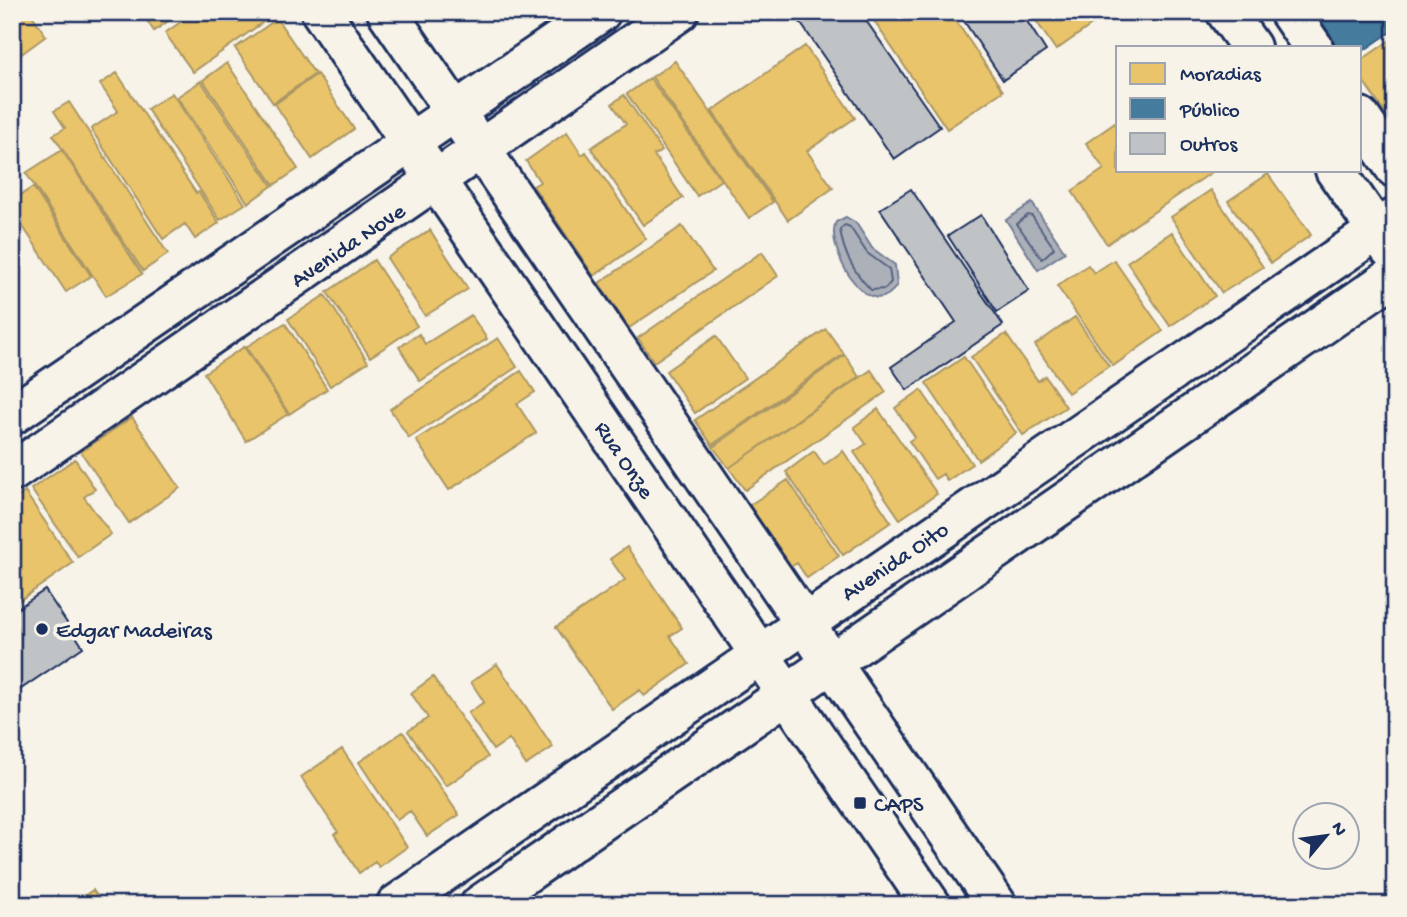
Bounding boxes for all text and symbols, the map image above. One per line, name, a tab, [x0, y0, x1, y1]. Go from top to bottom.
legend	[1116, 46, 1362, 172]
text: Moradias	[1180, 64, 1262, 89]
text: Público	[1179, 100, 1240, 125]
text: Outros	[1180, 134, 1238, 159]
street label: Avenida Nove	[287, 198, 412, 295]
street label: Rua Onze	[587, 417, 659, 506]
street label: Avenida Oito	[837, 517, 955, 609]
place label: Edgar Madeiras	[56, 619, 212, 646]
marker: Edgar Madeiras	[34, 621, 50, 637]
place label: CAPS	[874, 793, 924, 820]
marker: CAPS	[852, 795, 868, 811]
north arrow	[1292, 802, 1362, 872]
text: N	[1325, 818, 1351, 840]

